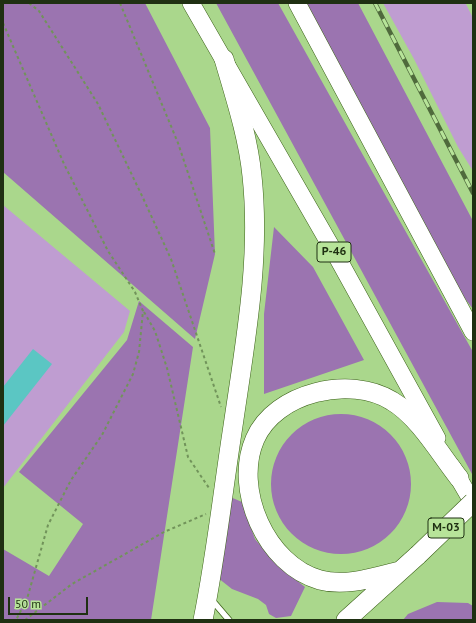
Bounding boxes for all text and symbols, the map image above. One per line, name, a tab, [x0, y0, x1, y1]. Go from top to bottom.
road number: Р-46	[317, 242, 351, 262]
road number: М-03	[428, 518, 464, 538]
scale bar	[10, 589, 90, 615]
text: 50 m	[15, 596, 41, 611]

